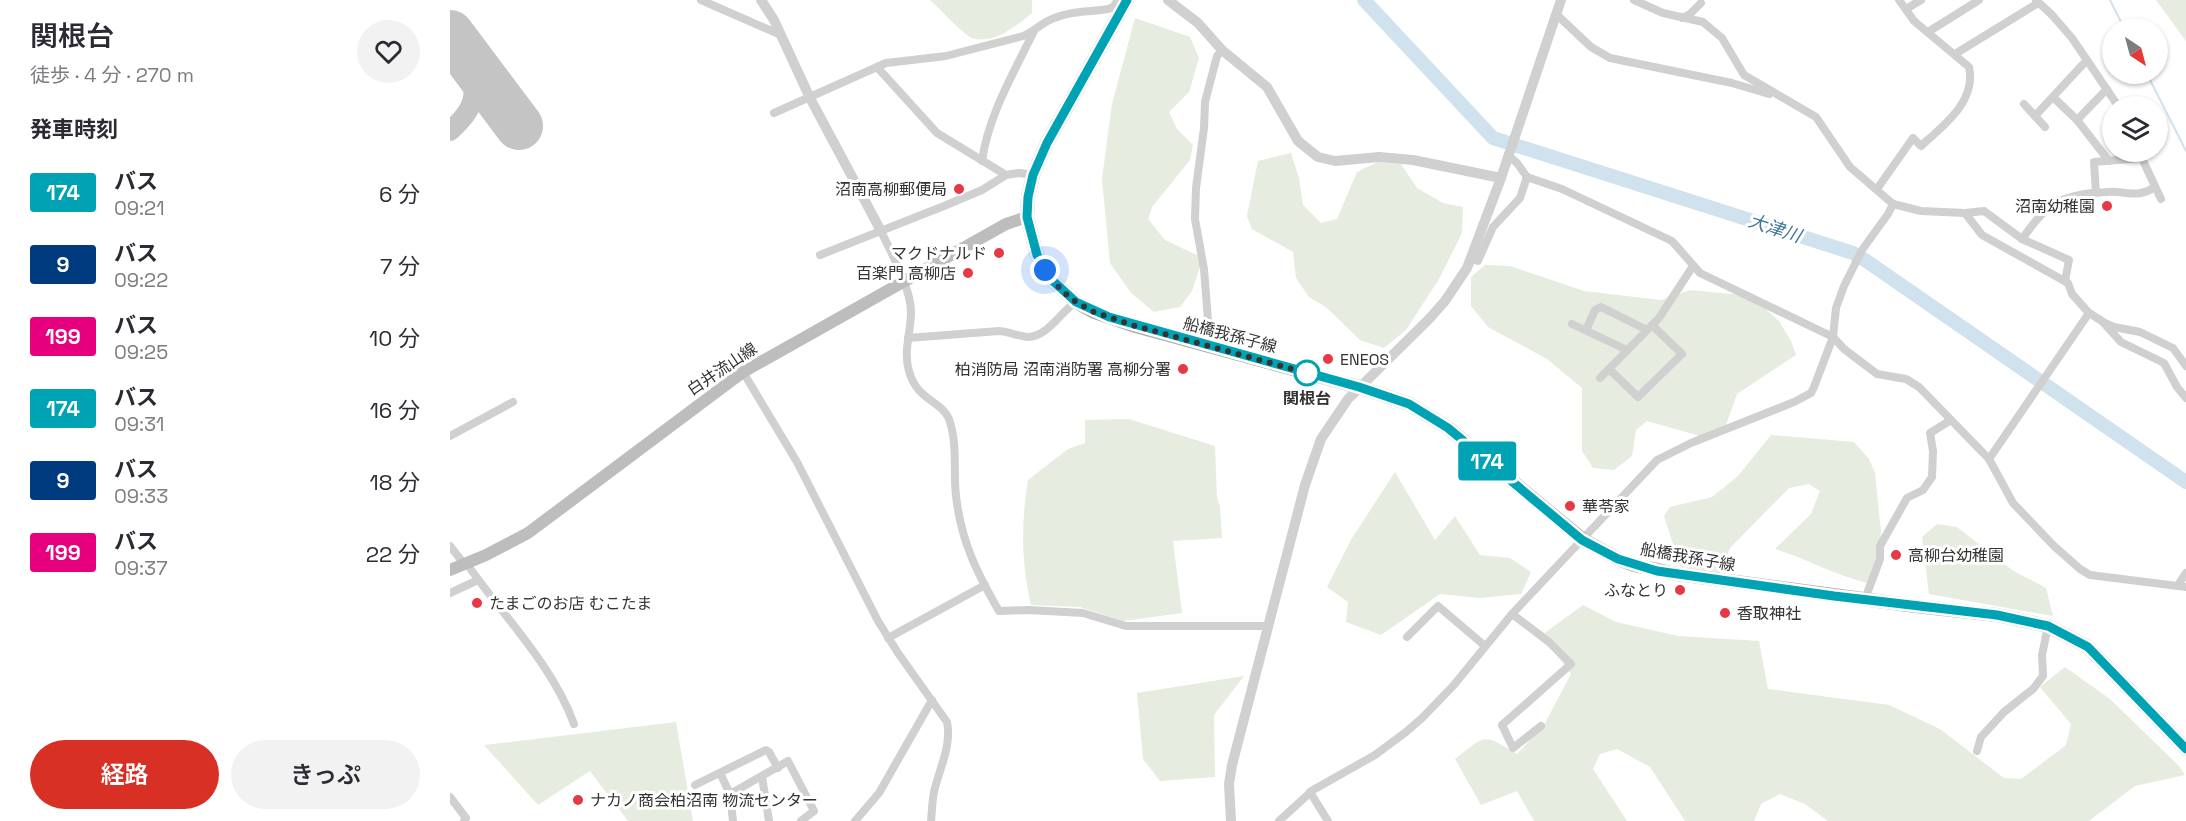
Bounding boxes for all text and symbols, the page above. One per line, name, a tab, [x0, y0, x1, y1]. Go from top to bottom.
text: 関根台	[30, 18, 114, 54]
north arrow	[2102, 18, 2168, 84]
map controls	[2102, 18, 2168, 162]
button: heart	[357, 20, 420, 83]
text: 徒歩 · 4 分 · 270 m	[30, 62, 194, 88]
button: layers	[2102, 96, 2168, 162]
text: 発車時刻	[30, 115, 118, 143]
text: バス	[114, 167, 158, 195]
text: 174	[46, 179, 80, 206]
place label: 沼南高柳郵便局	[835, 179, 947, 200]
text: 6 分	[379, 180, 420, 208]
marker: 沼南高柳郵便局	[952, 182, 966, 196]
text: 09:21	[114, 195, 165, 221]
place label: 沼南幼稚園	[2015, 196, 2095, 217]
marker: 沼南幼稚園	[2100, 199, 2114, 213]
water label: 大津川	[1746, 209, 1806, 248]
text: バス	[114, 239, 158, 267]
place label: マクドナルド	[891, 243, 987, 264]
marker: マクドナルド	[992, 246, 1006, 260]
text: 9	[57, 251, 69, 278]
text: 7 分	[380, 252, 420, 280]
your location	[1030, 255, 1060, 285]
place label: 百楽門 高柳店	[856, 263, 956, 284]
marker: 百楽門 高柳店	[961, 266, 975, 280]
text: 09:22	[114, 267, 168, 293]
text: バス	[114, 311, 158, 339]
street label: 船橋我孫子線	[1181, 312, 1279, 358]
text: 199	[45, 323, 81, 350]
text: 10 分	[369, 324, 420, 352]
street label: 白井流山線	[683, 338, 761, 400]
text: 09:25	[114, 339, 168, 365]
place label: ENEOS	[1340, 349, 1389, 370]
marker: ENEOS	[1321, 352, 1335, 366]
place label: 柏消防局 沼南消防署 高柳分署	[955, 359, 1171, 380]
marker: 関根台	[1294, 360, 1320, 386]
marker: 柏消防局 沼南消防署 高柳分署	[1176, 362, 1190, 376]
text: バス	[114, 383, 158, 411]
place label: 関根台	[1283, 388, 1331, 409]
text: 174	[46, 395, 80, 422]
text: 16 分	[370, 396, 420, 424]
text: 09:31	[114, 411, 164, 437]
line badge: 174	[1452, 442, 1522, 480]
text: 174	[1470, 448, 1504, 475]
text: バス	[114, 455, 158, 483]
text: 9	[57, 467, 69, 494]
text: 18 分	[369, 468, 420, 496]
text: 09:33	[114, 483, 168, 509]
place label: 華苓家	[1582, 496, 1630, 517]
marker: 華苓家	[1563, 499, 1577, 513]
text: バス	[114, 527, 158, 555]
street label: 船橋我孫子線	[1639, 538, 1737, 576]
text: 199	[45, 539, 81, 566]
text: 22 分	[366, 540, 420, 568]
place label: 高柳台幼稚園	[1908, 545, 2004, 566]
marker: 高柳台幼稚園	[1889, 548, 1903, 562]
text: 09:37	[114, 555, 167, 581]
place label: ふなとり	[1604, 580, 1668, 601]
marker: ふなとり	[1673, 583, 1687, 597]
place label: たまごのお店 むこたま	[489, 593, 652, 614]
marker: たまごのお店 むこたま	[470, 596, 484, 610]
place label: 香取神社	[1737, 603, 1801, 624]
marker: 香取神社	[1718, 606, 1732, 620]
button: 経路	[30, 740, 219, 809]
button: きっぷ	[231, 740, 420, 809]
place label: ナカノ商会柏沼南 物流センター	[590, 790, 818, 811]
marker: ナカノ商会柏沼南 物流センター	[571, 793, 585, 807]

